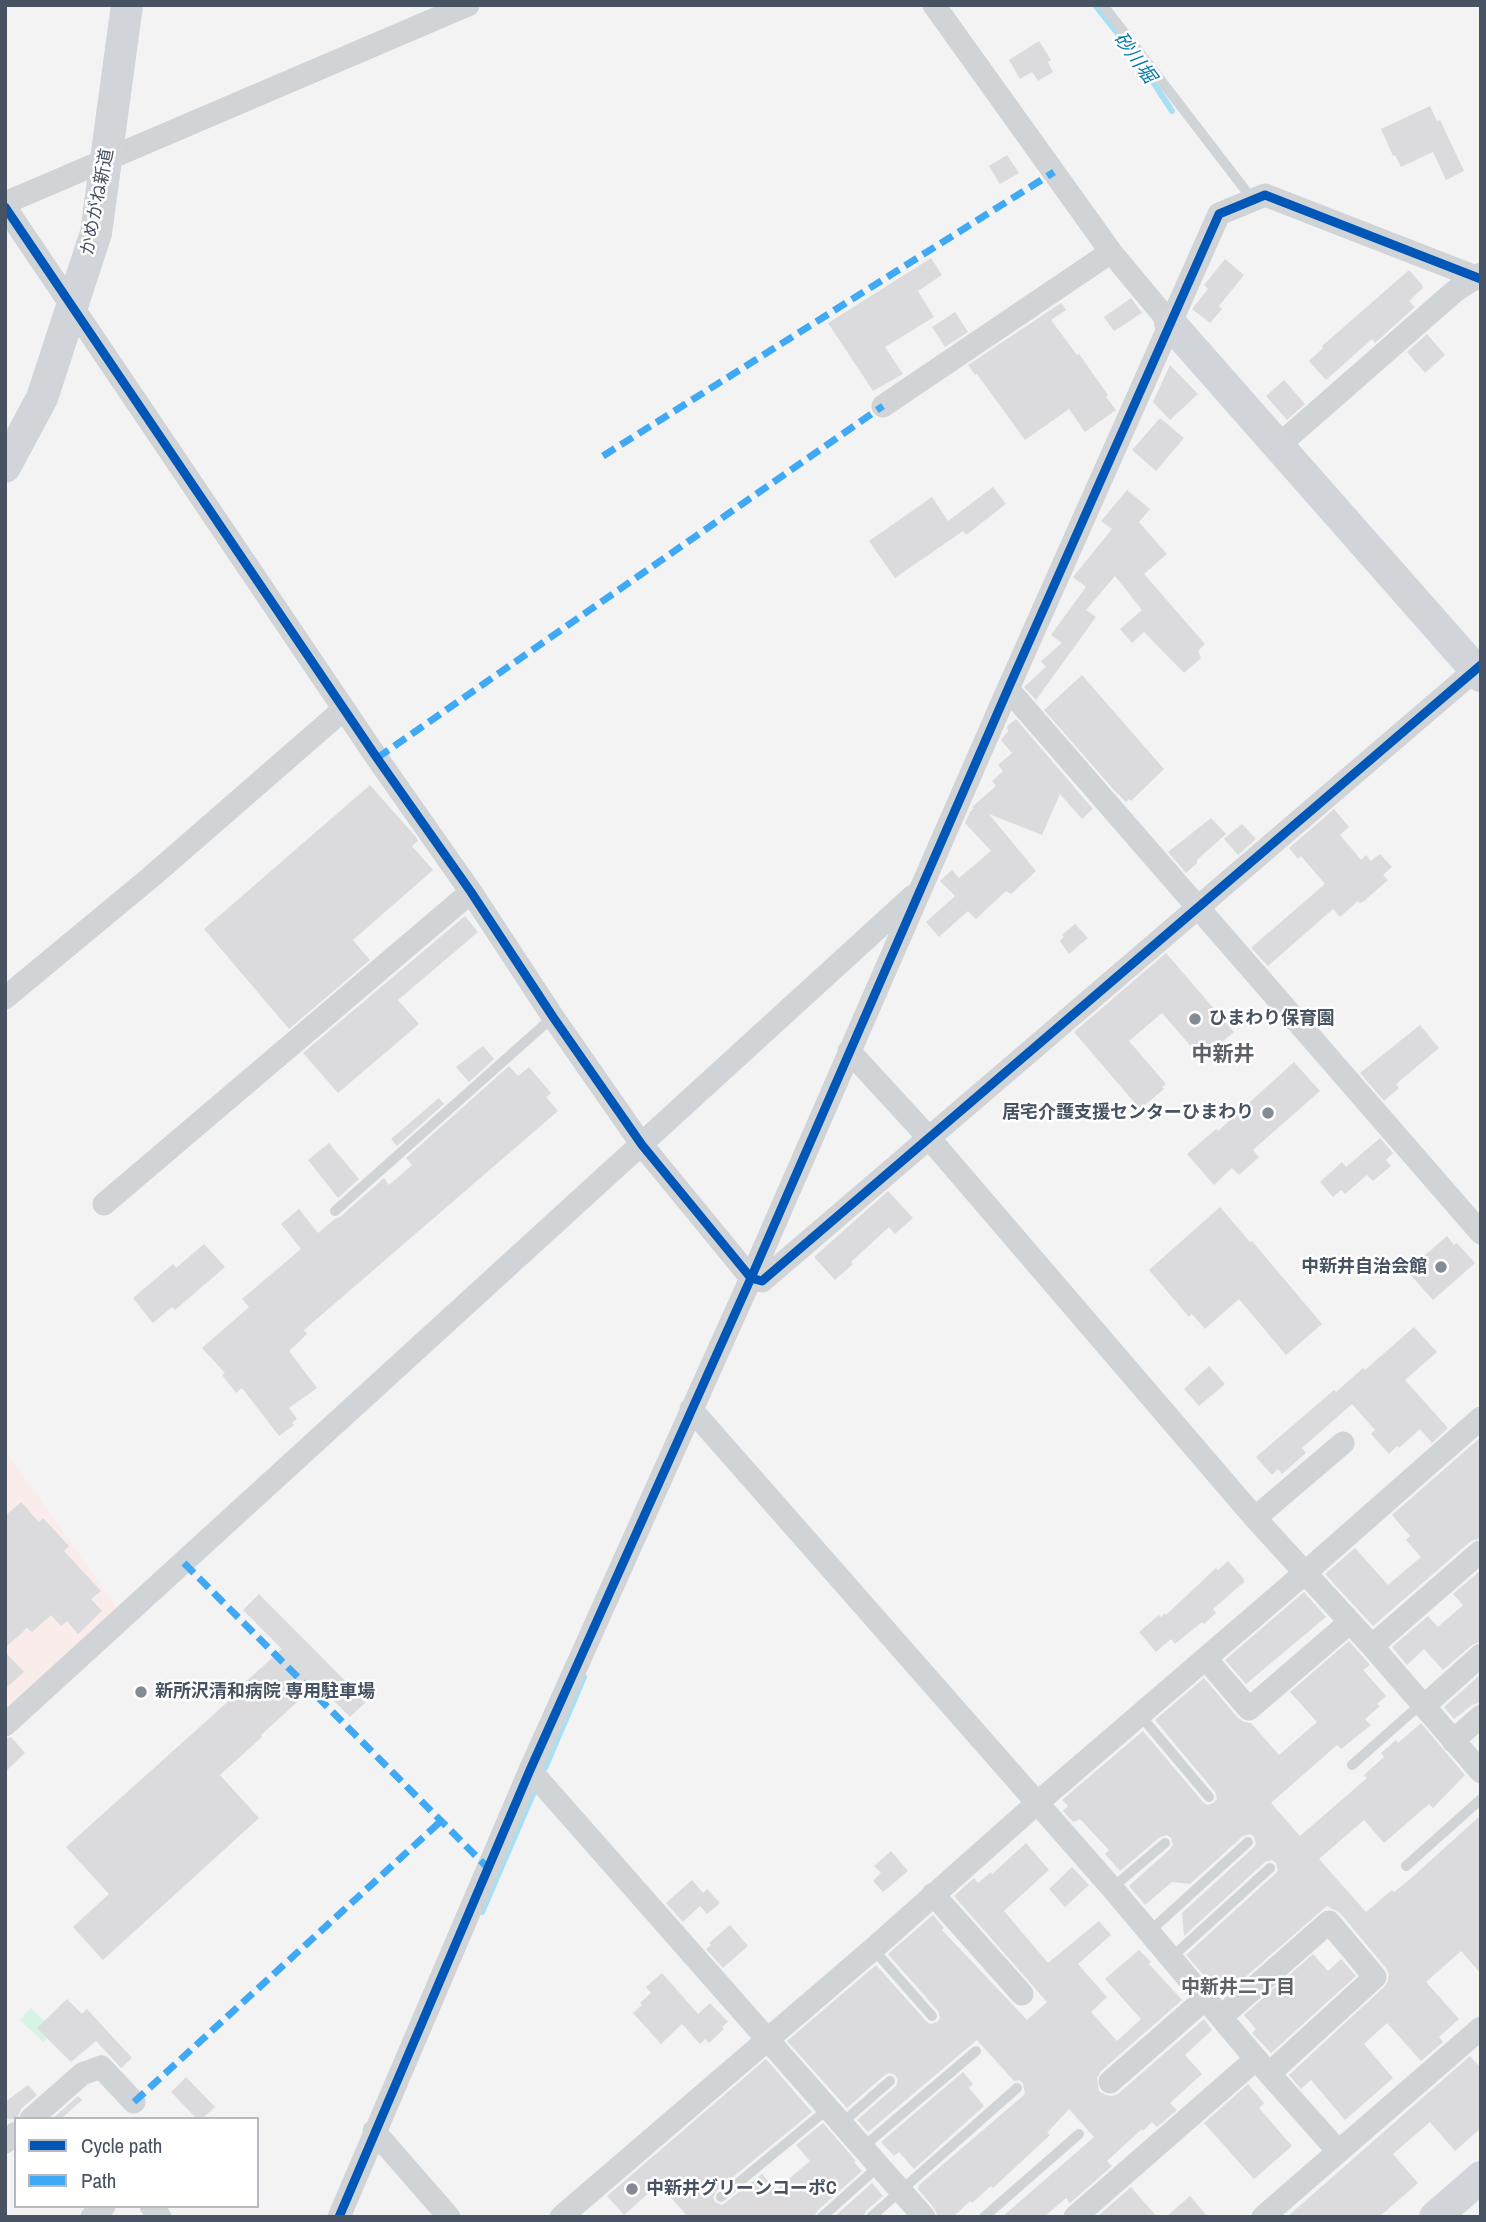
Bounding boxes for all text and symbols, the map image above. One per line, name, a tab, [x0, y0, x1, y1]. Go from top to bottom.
water label: 砂川堀	[1108, 28, 1160, 88]
street label: かめがね新道	[77, 147, 119, 257]
place label: ひまわり保育園	[1209, 1008, 1335, 1030]
marker: ひまわり保育園	[1187, 1011, 1203, 1027]
district label: 中新井	[1192, 1042, 1254, 1068]
place label: 居宅介護支援センターひまわり	[1002, 1102, 1254, 1124]
marker: 居宅介護支援センターひまわり	[1260, 1105, 1276, 1121]
place label: 中新井自治会館	[1301, 1256, 1427, 1278]
marker: 中新井自治会館	[1433, 1259, 1449, 1275]
place label: 新所沢清和病院 専用駐車場	[155, 1681, 375, 1703]
marker: 新所沢清和病院 専用駐車場	[133, 1684, 149, 1700]
district label: 中新井二丁目	[1181, 1977, 1295, 1999]
legend	[14, 2117, 259, 2208]
text: Cycle path	[81, 2131, 162, 2160]
text: Path	[81, 2166, 116, 2195]
place label: 中新井グリーンコーポC	[646, 2178, 837, 2200]
marker: 中新井グリーンコーポC	[624, 2181, 640, 2197]

